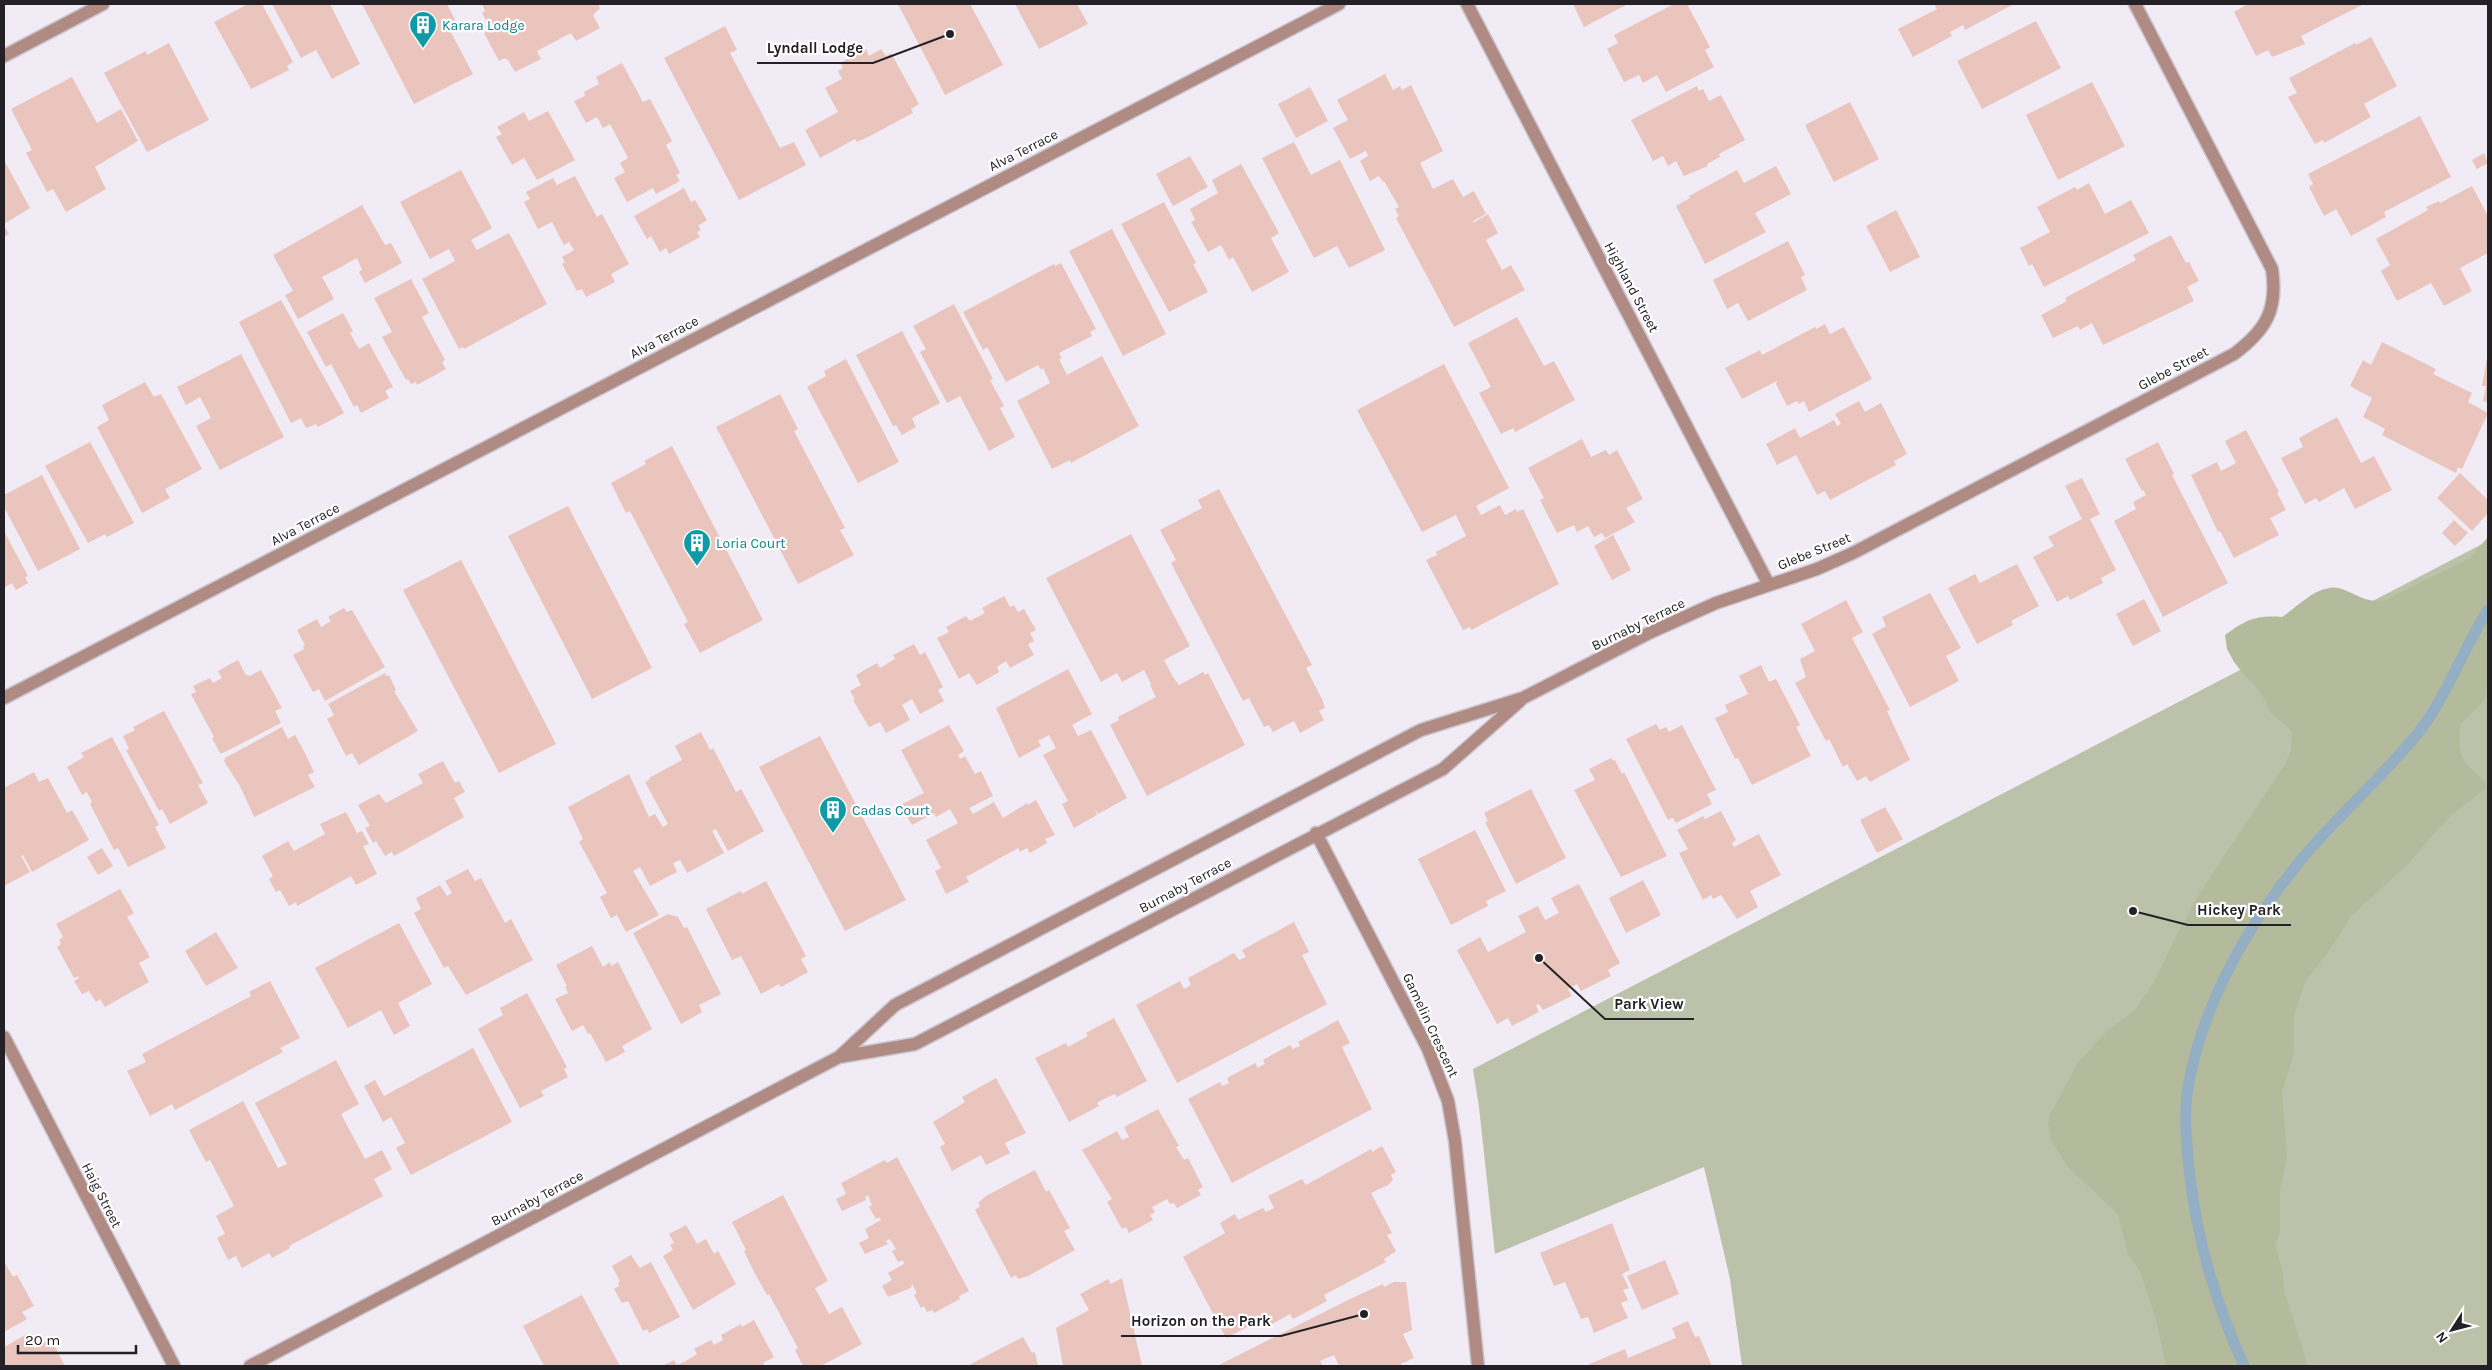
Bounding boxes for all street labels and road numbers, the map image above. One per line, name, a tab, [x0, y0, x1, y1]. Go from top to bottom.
street label: Alva Terrace	[986, 126, 1061, 175]
street label: Highland Street	[1601, 239, 1663, 335]
street label: Alva Terrace	[627, 312, 702, 363]
street label: Glebe Street	[2135, 343, 2211, 394]
street label: Alva Terrace	[268, 499, 343, 550]
street label: Glebe Street	[1775, 529, 1853, 574]
street label: Burnaby Terrace	[1589, 594, 1688, 654]
street label: Burnaby Terrace	[1136, 854, 1234, 917]
street label: Gamelin Crescent	[1399, 970, 1462, 1080]
street label: Haig Street	[78, 1160, 125, 1231]
street label: Burnaby Terrace	[488, 1167, 586, 1230]

